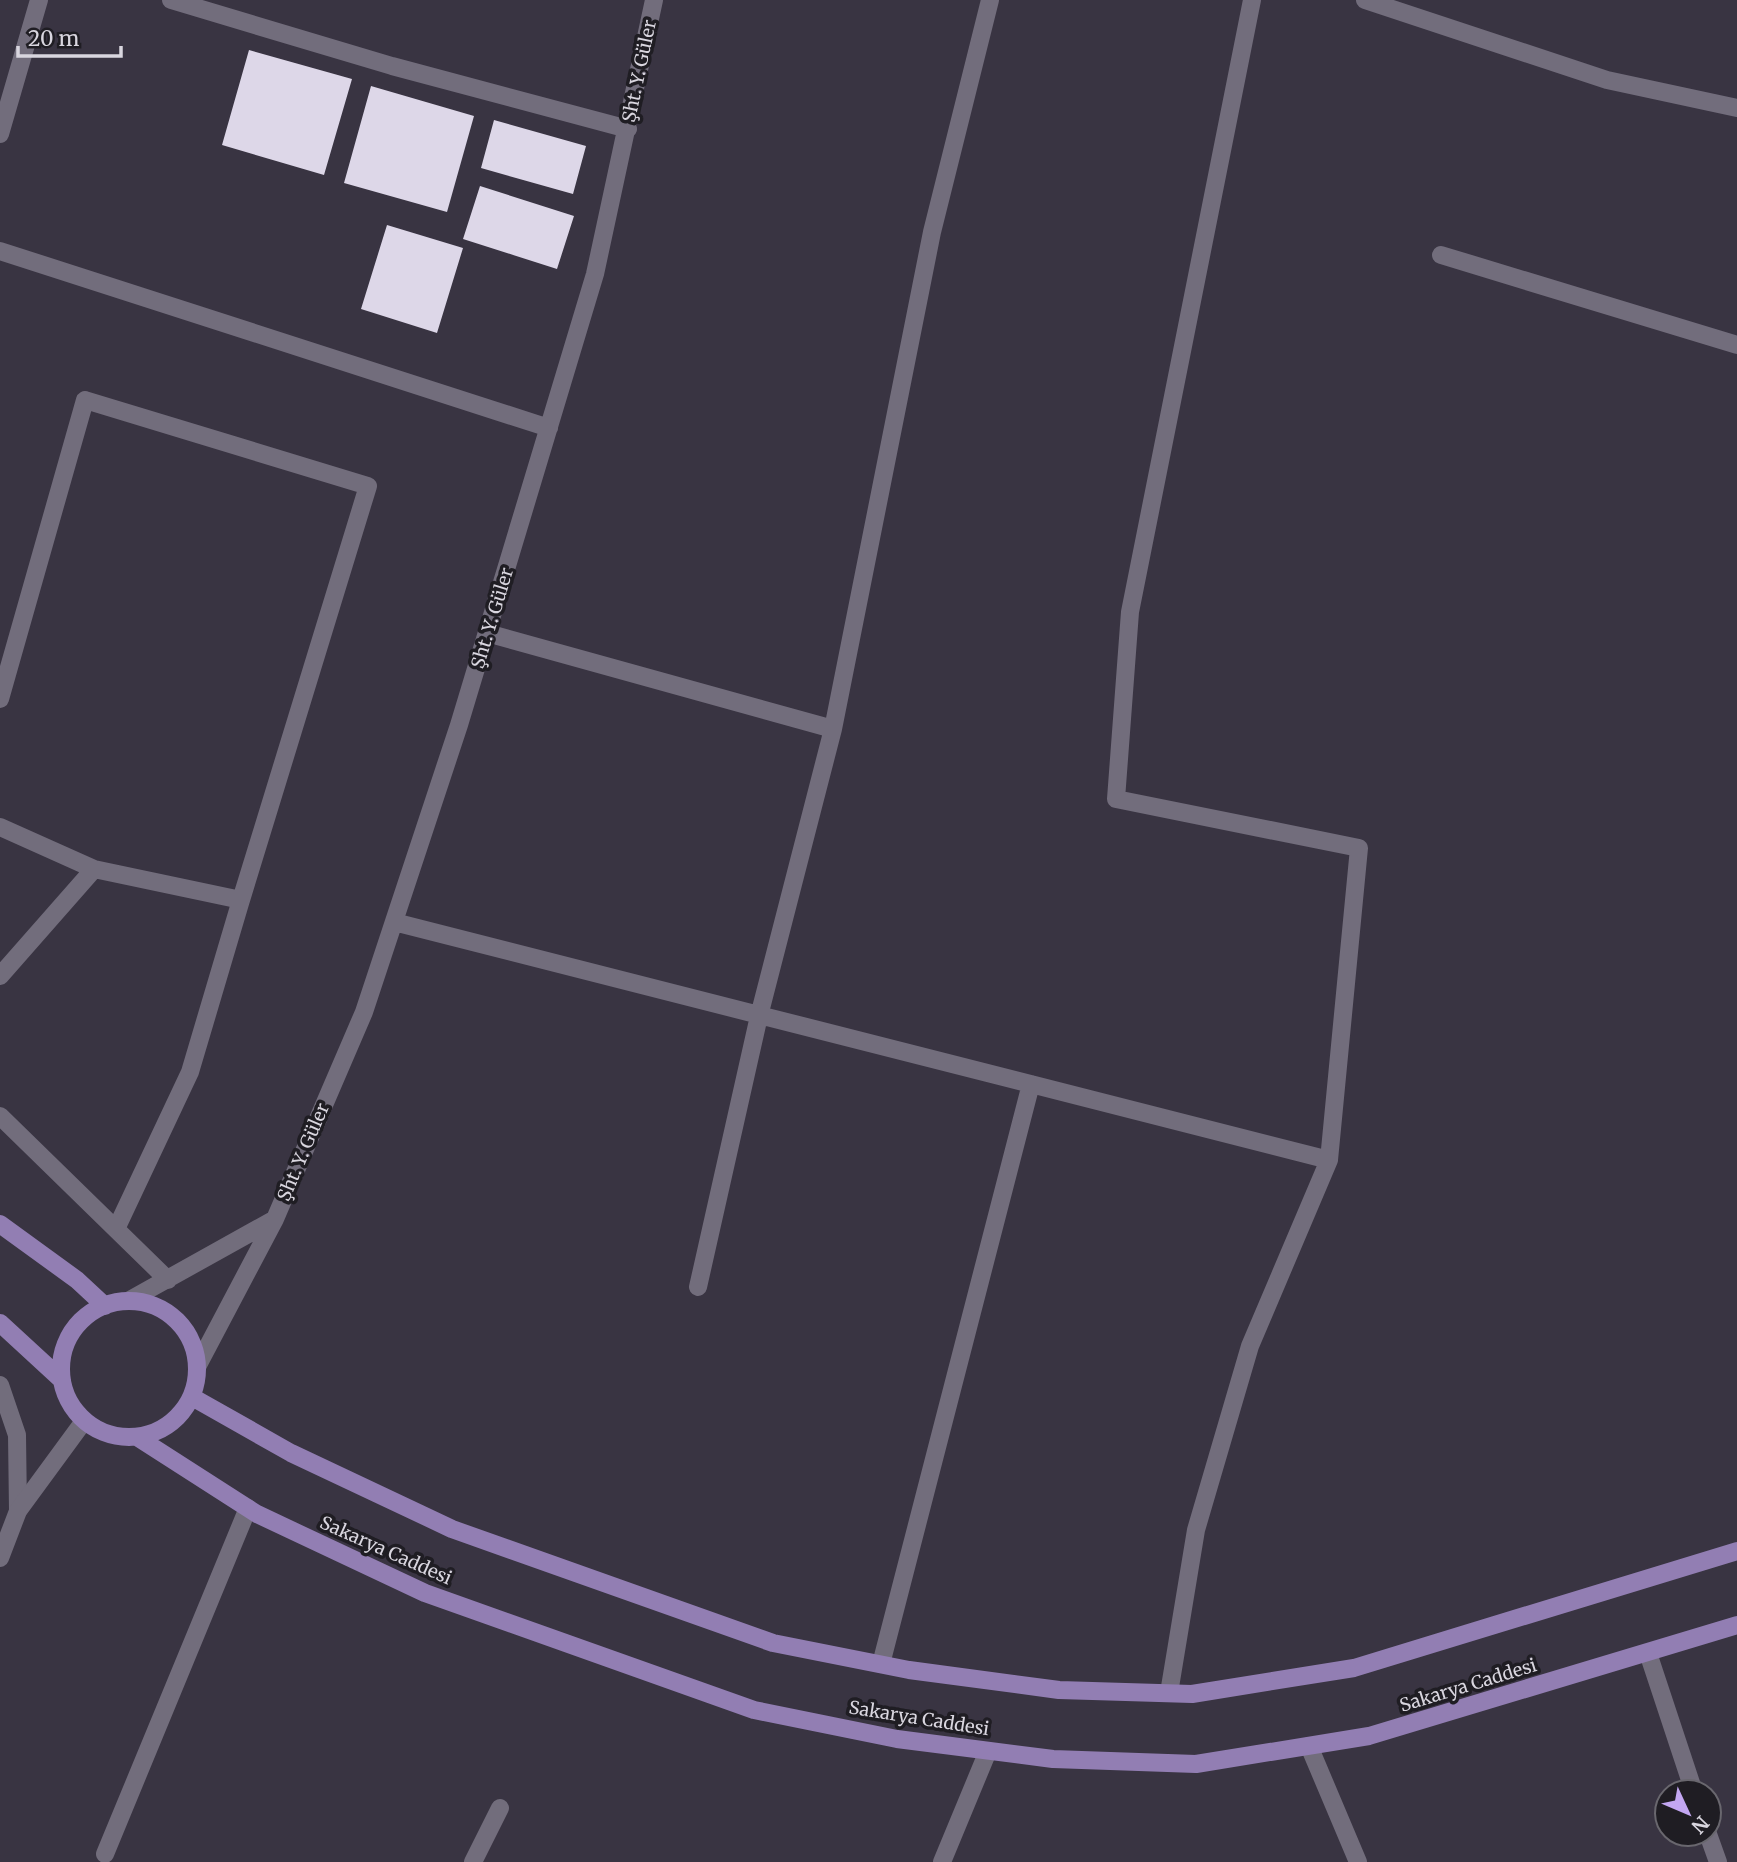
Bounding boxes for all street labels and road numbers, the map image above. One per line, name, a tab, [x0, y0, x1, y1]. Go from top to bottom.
street label: Şht. Y. Güler	[617, 18, 661, 124]
street label: Şht. Y. Güler	[466, 565, 518, 671]
street label: Şht. Y. Güler	[272, 1100, 334, 1204]
street label: Sakarya Caddesi	[317, 1511, 456, 1589]
street label: Sakarya Caddesi	[1397, 1653, 1539, 1717]
street label: Sakarya Caddesi	[847, 1696, 991, 1740]

